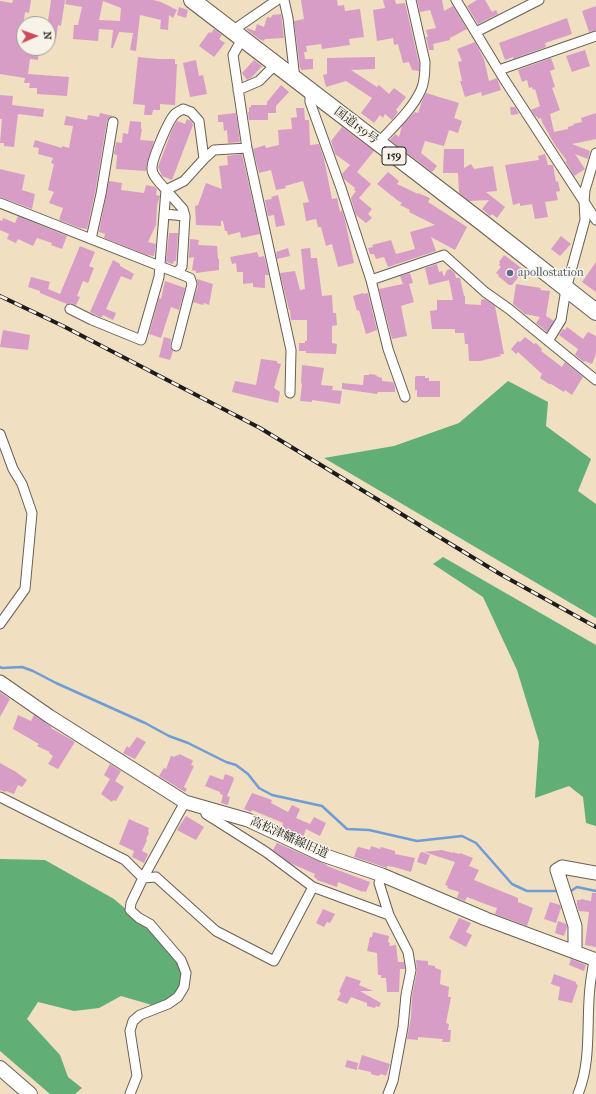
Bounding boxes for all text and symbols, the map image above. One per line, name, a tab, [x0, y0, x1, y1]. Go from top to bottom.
north arrow	[16, 16, 56, 56]
text: N	[41, 31, 54, 40]
street label: 国道159号	[331, 105, 381, 147]
road number: 159	[382, 147, 406, 165]
place label: apollostation	[518, 266, 584, 280]
marker: apollostation	[505, 268, 515, 278]
street label: 高松津幡線旧道	[248, 814, 330, 862]

